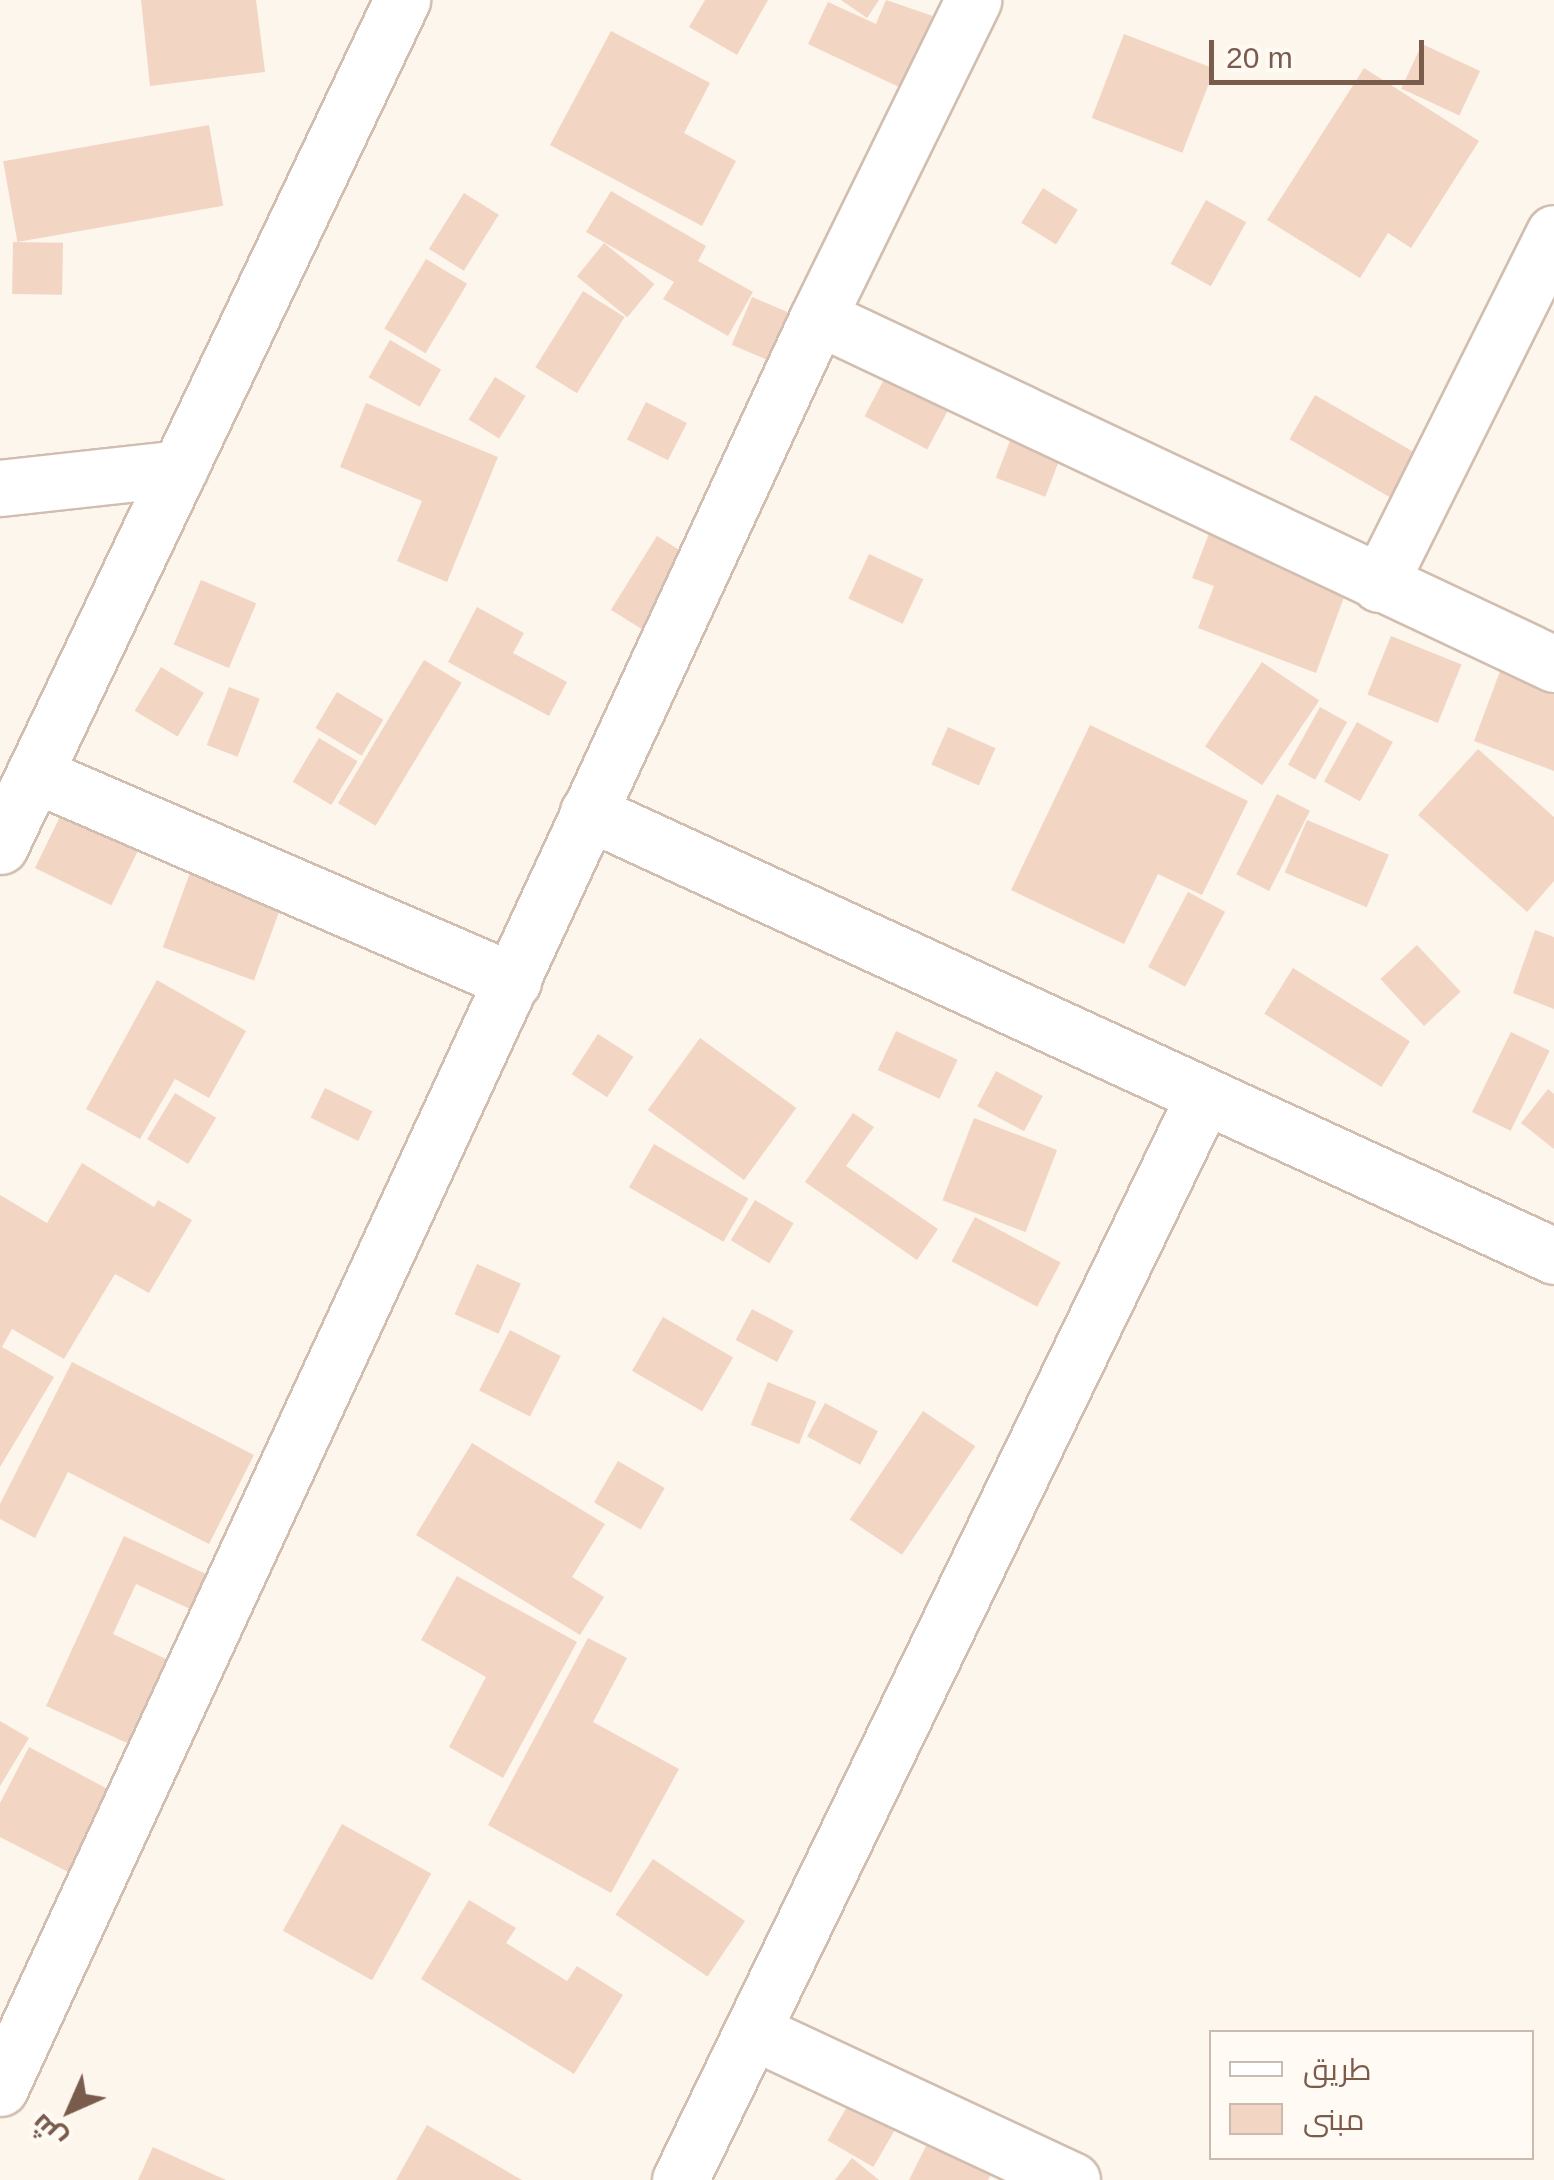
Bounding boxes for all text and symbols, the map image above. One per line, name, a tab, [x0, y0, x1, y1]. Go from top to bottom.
scale bar	[1214, 20, 1429, 82]
text: 20 m	[1226, 41, 1293, 74]
legend	[1209, 2030, 1534, 2160]
text: طريق	[1303, 2053, 1372, 2086]
north arrow	[20, 2060, 120, 2160]
text: مبنى	[1303, 2103, 1364, 2136]
text: ش	[25, 2108, 72, 2155]

